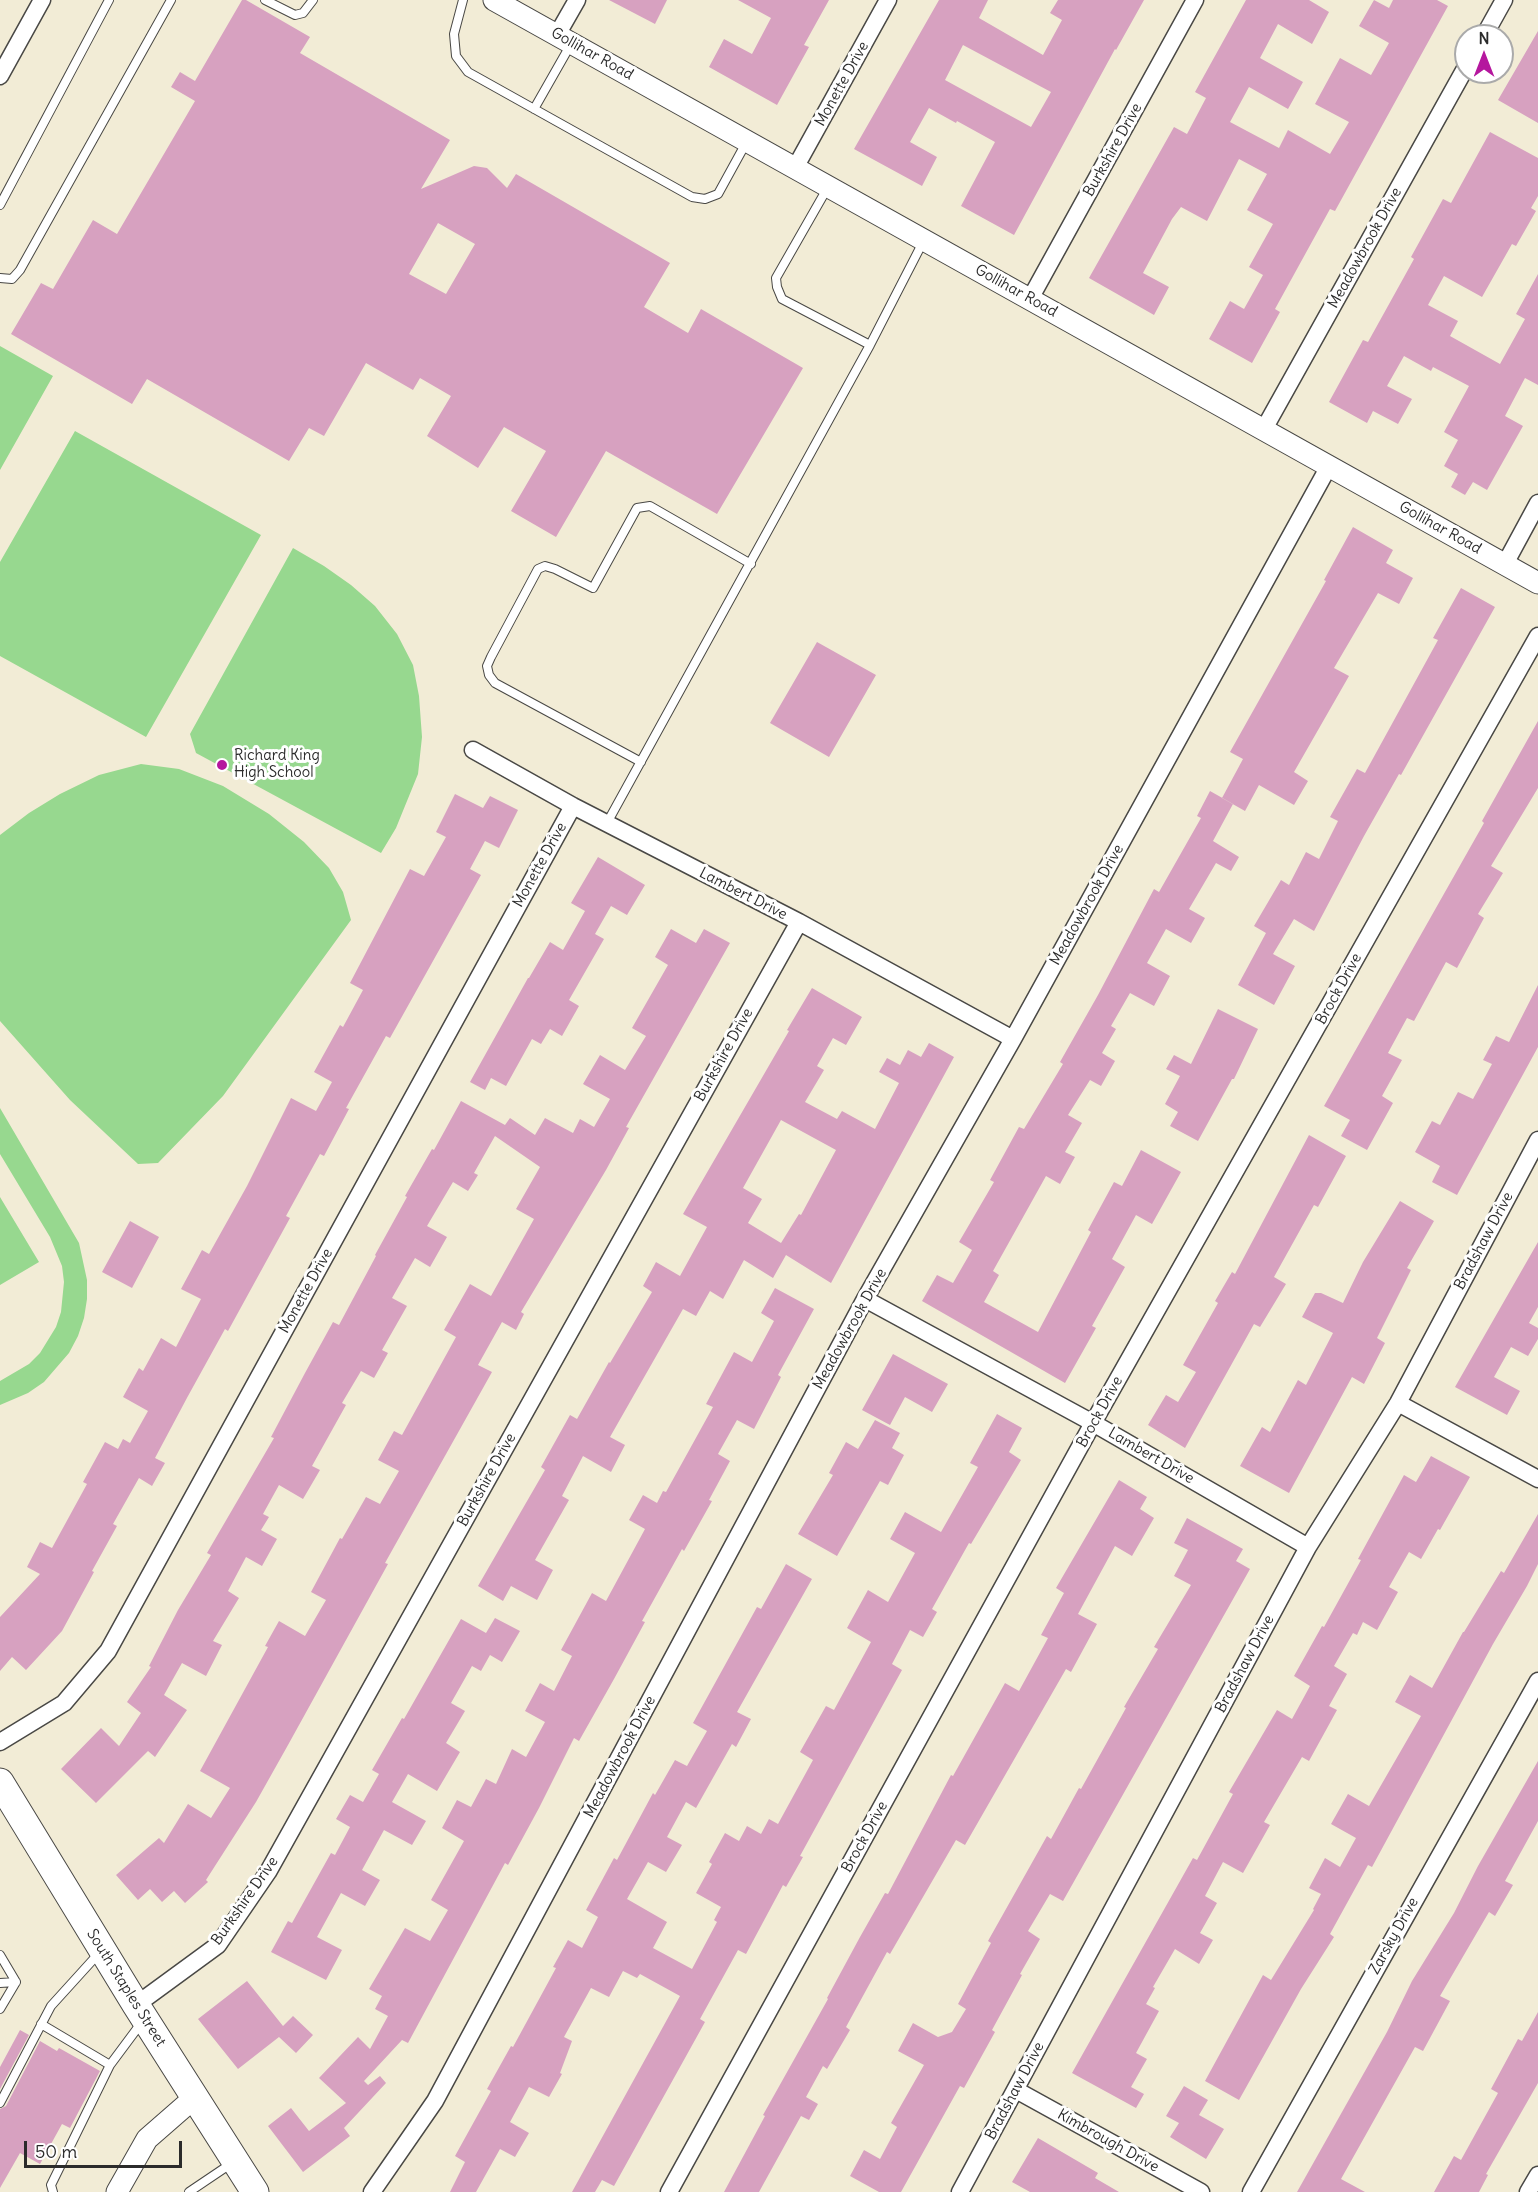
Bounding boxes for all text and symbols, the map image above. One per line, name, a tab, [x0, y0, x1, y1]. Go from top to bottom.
street label: Gollihar Road	[548, 24, 636, 84]
north arrow	[1454, 24, 1514, 84]
text: N	[1478, 28, 1490, 48]
street label: Monette Drive	[811, 38, 873, 130]
street label: Burkshire Drive	[1080, 100, 1146, 200]
street label: Meadowbrook Drive	[1324, 184, 1406, 312]
street label: Gollihar Road	[972, 261, 1060, 321]
street label: Gollihar Road	[1396, 498, 1484, 558]
place label: Richard King High School	[234, 747, 320, 782]
marker: Richard King High School	[215, 758, 229, 772]
street label: Monette Drive	[509, 819, 571, 911]
street label: Meadowbrook Drive	[1046, 841, 1128, 969]
street label: Lambert Drive	[696, 864, 790, 924]
street label: Brock Drive	[1312, 950, 1366, 1028]
street label: Burkshire Drive	[691, 1005, 757, 1105]
street label: Bradshaw Drive	[1451, 1189, 1517, 1293]
street label: Monette Drive	[275, 1245, 337, 1337]
street label: Meadowbrook Drive	[809, 1265, 891, 1393]
street label: Brock Drive	[1073, 1373, 1127, 1451]
street label: Lambert Drive	[1105, 1424, 1197, 1488]
street label: Burkshire Drive	[454, 1430, 520, 1530]
street label: Bradshaw Drive	[1212, 1612, 1278, 1716]
street label: Meadowbrook Drive	[580, 1693, 660, 1821]
street label: Brock Drive	[838, 1798, 892, 1876]
street label: Burkshire Drive	[208, 1853, 282, 1949]
street label: Zarsky Drive	[1366, 1894, 1422, 1978]
street label: South Staples Street	[83, 1926, 169, 2050]
street label: Bradshaw Drive	[982, 2039, 1048, 2143]
street label: Kimbrough Drive	[1054, 2106, 1162, 2176]
scale bar	[27, 2129, 184, 2167]
text: 50 m	[35, 2140, 77, 2163]

